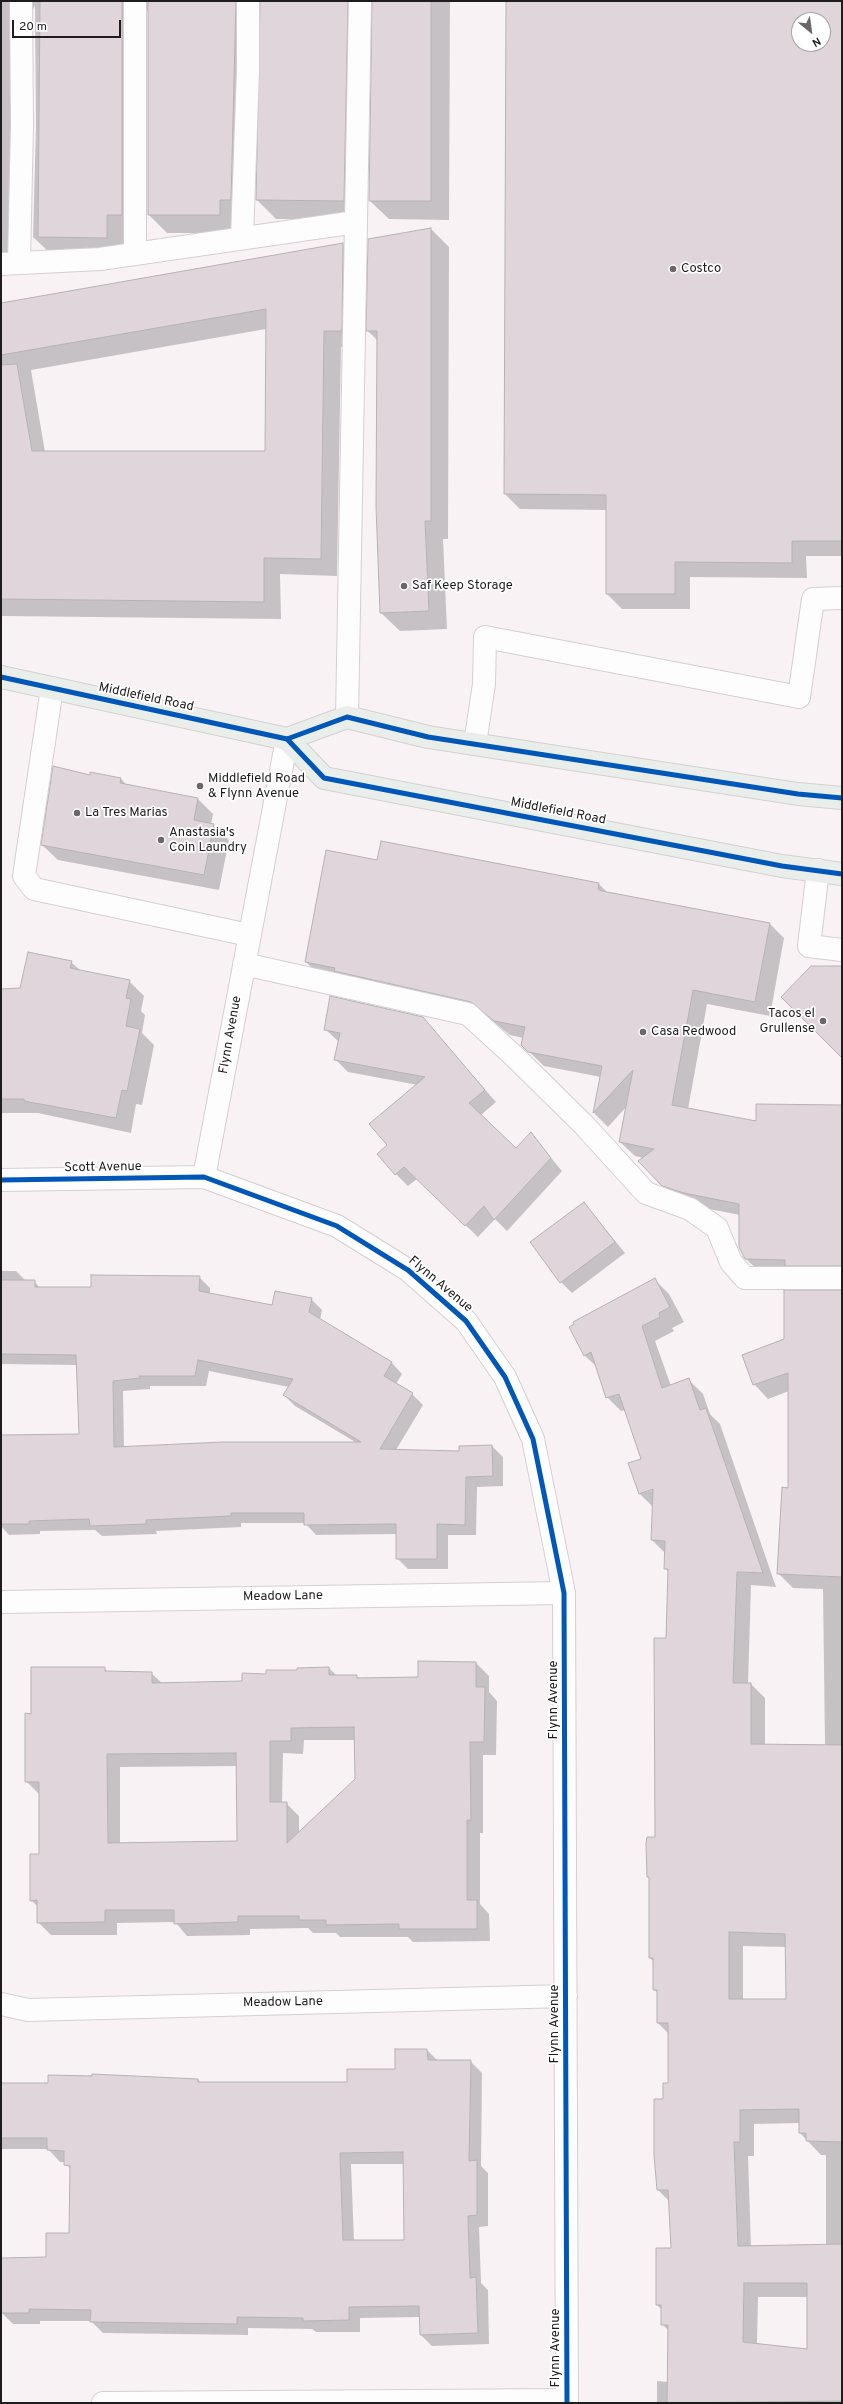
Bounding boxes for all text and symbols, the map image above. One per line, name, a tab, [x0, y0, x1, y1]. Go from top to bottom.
scale bar	[14, 12, 123, 38]
north arrow	[791, 12, 831, 52]
text: 20 m	[19, 19, 47, 35]
text: N	[809, 34, 823, 50]
place label: Costco	[681, 261, 721, 277]
marker: Costco	[668, 264, 678, 274]
place label: Saf Keep Storage	[412, 578, 513, 594]
marker: Saf Keep Storage	[399, 581, 409, 591]
street label: Middlefield Road	[97, 680, 195, 716]
place label: Middlefield Road & Flynn Avenue	[208, 771, 305, 802]
marker: Middlefield Road & Flynn Avenue	[195, 781, 205, 791]
street label: Middlefield Road	[509, 795, 607, 829]
place label: La Tres Marias	[85, 805, 168, 821]
marker: La Tres Marias	[72, 808, 82, 818]
place label: Anastasia's Coin Laundry	[169, 825, 247, 856]
marker: Anastasia's Coin Laundry	[156, 835, 166, 845]
street label: Flynn Avenue	[216, 995, 246, 1075]
place label: Tacos el Grullense	[760, 1006, 815, 1037]
marker: Tacos el Grullense	[818, 1016, 828, 1026]
place label: Casa Redwood	[651, 1024, 736, 1040]
marker: Casa Redwood	[638, 1027, 648, 1037]
street label: Scott Avenue	[64, 1160, 142, 1176]
street label: Flynn Avenue	[405, 1254, 475, 1316]
street label: Meadow Lane	[243, 1589, 323, 1605]
street label: Flynn Avenue	[546, 1660, 562, 1740]
street label: Flynn Avenue	[547, 1984, 563, 2064]
street label: Meadow Lane	[243, 1995, 323, 2011]
street label: Flynn Avenue	[548, 2308, 564, 2388]

